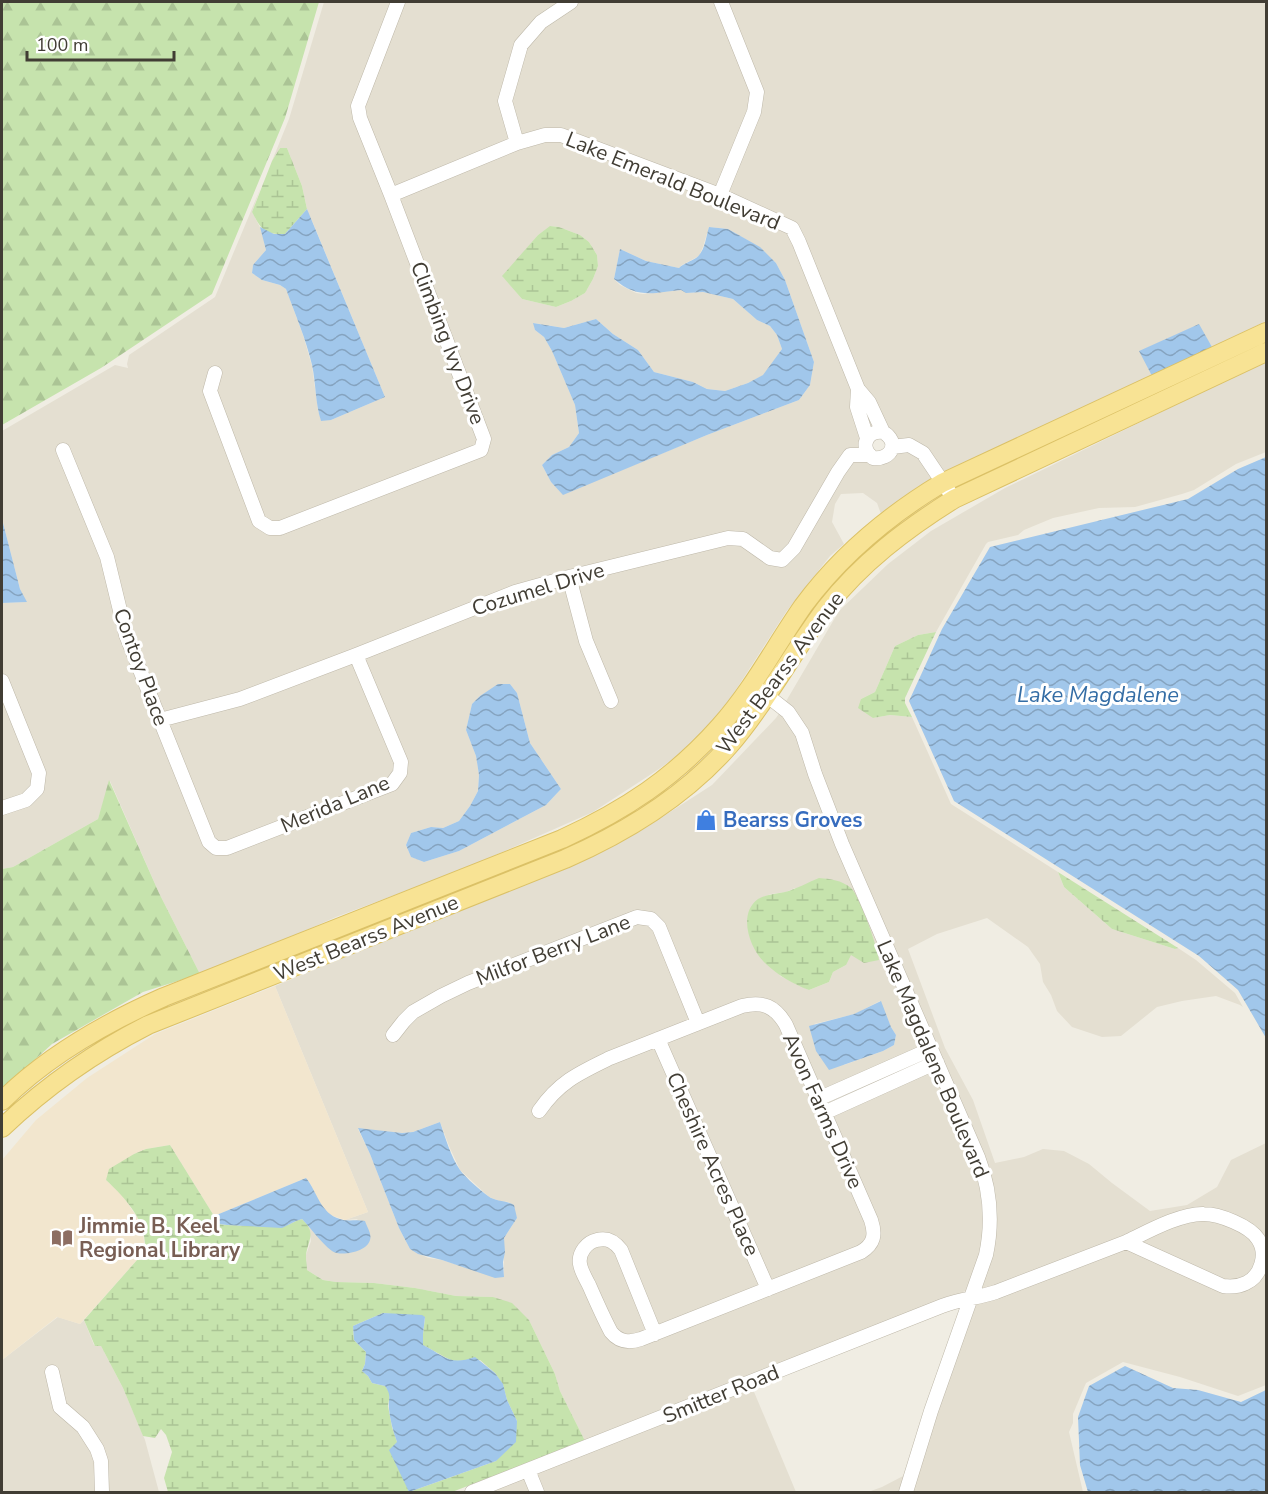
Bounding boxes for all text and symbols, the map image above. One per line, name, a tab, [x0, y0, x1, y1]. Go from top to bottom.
scale bar	[27, 24, 174, 62]
text: 100 m	[36, 33, 88, 57]
street label: Lake Emerald Boulevard	[562, 125, 784, 237]
street label: Climbing Ivy Drive	[404, 257, 492, 429]
street label: Cozumel Drive	[468, 556, 608, 622]
street label: West Bearss Avenue	[710, 586, 850, 760]
street label: Contoy Place	[107, 604, 175, 730]
water label: Lake Magdalene	[1017, 680, 1179, 710]
street label: Merida Lane	[276, 768, 394, 840]
place label: Bearss Groves	[723, 806, 863, 834]
shop icon: Bearss Groves	[694, 808, 718, 832]
street label: West Bearss Avenue	[270, 888, 462, 988]
street label: Milfor Berry Lane	[472, 908, 634, 992]
street label: Lake Magdalene Boulevard	[870, 936, 996, 1182]
street label: Avon Farms Drive	[776, 1029, 870, 1193]
street label: Cheshire Acres Place	[660, 1068, 766, 1260]
place label: Jimmie B. Keel Regional Library	[78, 1212, 241, 1264]
library icon: Jimmie B. Keel Regional Library	[50, 1226, 74, 1250]
street label: Smitter Road	[659, 1358, 783, 1430]

